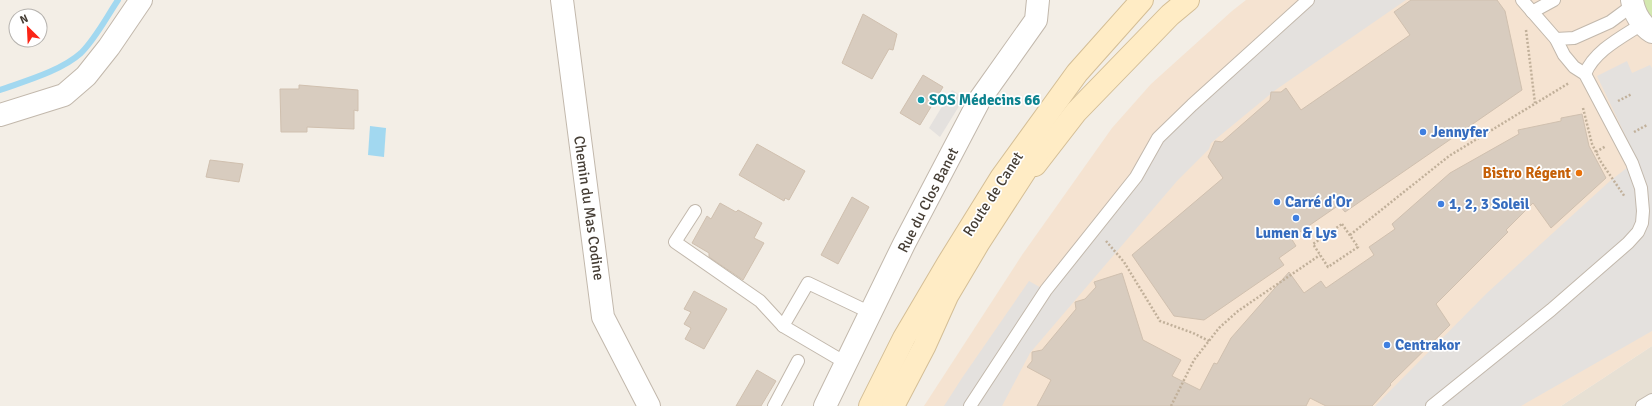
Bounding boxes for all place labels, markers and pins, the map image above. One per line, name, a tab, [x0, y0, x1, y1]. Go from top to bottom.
place label: SOS Médecins 66	[929, 91, 1040, 109]
marker: SOS Médecins 66	[916, 95, 926, 105]
place label: Jennyfer	[1431, 123, 1488, 141]
marker: Jennyfer	[1418, 127, 1428, 137]
place label: Bistro Régent	[1482, 164, 1571, 182]
marker: Bistro Régent	[1574, 168, 1584, 178]
place label: Carré d'Or	[1285, 193, 1352, 211]
place label: 1, 2, 3 Soleil	[1449, 195, 1530, 213]
marker: Carré d'Or	[1272, 197, 1282, 207]
marker: 1, 2, 3 Soleil	[1436, 199, 1446, 209]
marker: Lumen & Lys	[1291, 213, 1301, 223]
place label: Lumen & Lys	[1255, 224, 1337, 242]
place label: Centrakor	[1395, 336, 1460, 354]
marker: Centrakor	[1382, 340, 1392, 350]

